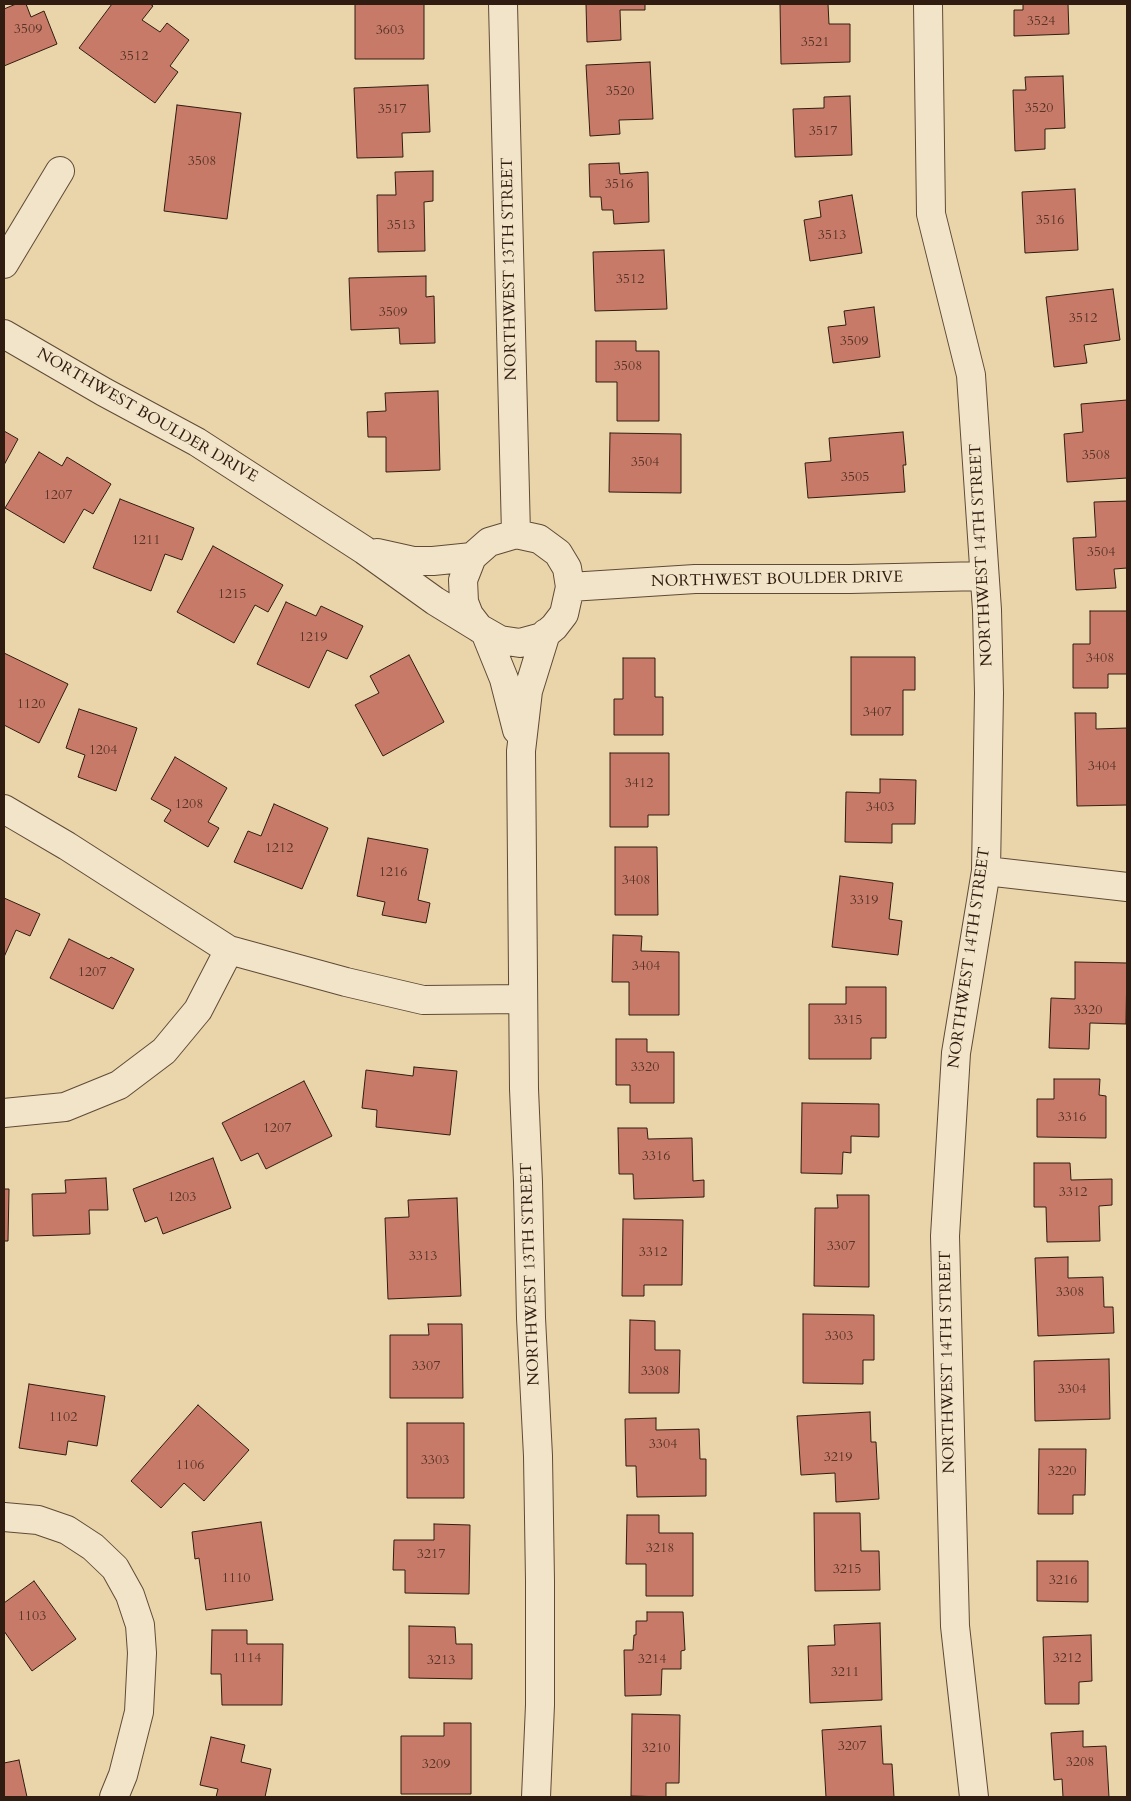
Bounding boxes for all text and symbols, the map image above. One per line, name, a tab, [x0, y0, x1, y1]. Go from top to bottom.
house number: 3524	[1027, 14, 1055, 30]
house number: 3509	[14, 22, 42, 38]
house number: 3603	[376, 23, 404, 39]
house number: 3521	[801, 35, 829, 51]
house number: 3512	[120, 49, 148, 65]
house number: 3520	[606, 84, 634, 100]
house number: 3520	[1025, 101, 1053, 117]
house number: 3517	[378, 102, 406, 118]
house number: 3517	[809, 124, 837, 140]
house number: 3508	[188, 154, 216, 170]
street label: NORTHWEST 13TH STREET	[498, 157, 522, 381]
house number: 3516	[605, 177, 633, 193]
house number: 3516	[1036, 213, 1064, 229]
house number: 3513	[387, 218, 415, 234]
house number: 3513	[818, 228, 846, 244]
house number: 3512	[616, 272, 644, 288]
house number: 3509	[379, 305, 407, 321]
house number: 3512	[1069, 311, 1097, 327]
house number: 3509	[840, 334, 868, 350]
street label: NORTHWEST BOULDER DRIVE	[33, 345, 261, 487]
house number: 3508	[614, 359, 642, 375]
street label: NORTHWEST 14TH STREET	[967, 443, 997, 667]
house number: 3508	[1082, 448, 1110, 464]
house number: 3504	[631, 455, 659, 471]
house number: 3505	[841, 470, 869, 486]
house number: 1207	[44, 488, 72, 504]
house number: 1211	[132, 533, 160, 549]
house number: 3504	[1087, 545, 1115, 561]
street label: NORTHWEST BOULDER DRIVE	[651, 568, 903, 592]
house number: 1215	[218, 587, 246, 603]
house number: 1219	[299, 630, 327, 646]
house number: 3408	[1086, 651, 1114, 667]
house number: 1120	[17, 697, 45, 713]
house number: 3407	[863, 705, 891, 721]
house number: 1204	[89, 743, 117, 759]
house number: 3404	[1088, 759, 1116, 775]
house number: 3412	[625, 776, 653, 792]
house number: 1208	[175, 797, 203, 813]
house number: 3403	[866, 800, 894, 816]
house number: 1212	[265, 841, 293, 857]
street label: NORTHWEST 14TH STREET	[945, 846, 995, 1070]
house number: 1216	[379, 865, 407, 881]
house number: 3408	[622, 873, 650, 889]
house number: 3319	[850, 893, 878, 909]
house number: 3404	[632, 959, 660, 975]
house number: 1207	[78, 965, 106, 981]
house number: 3320	[1074, 1003, 1102, 1019]
house number: 3315	[834, 1013, 862, 1029]
house number: 3320	[631, 1060, 659, 1076]
house number: 3316	[1058, 1110, 1086, 1126]
house number: 1207	[263, 1121, 291, 1137]
house number: 3316	[642, 1149, 670, 1165]
street label: NORTHWEST 13TH STREET	[518, 1162, 544, 1386]
house number: 3312	[1059, 1185, 1087, 1201]
house number: 1203	[168, 1190, 196, 1206]
house number: 3307	[827, 1239, 855, 1255]
house number: 3312	[639, 1245, 667, 1261]
house number: 3313	[409, 1249, 437, 1265]
street label: NORTHWEST 14TH STREET	[936, 1250, 960, 1474]
house number: 3308	[1056, 1285, 1084, 1301]
house number: 3303	[825, 1329, 853, 1345]
house number: 3307	[412, 1359, 440, 1375]
house number: 3308	[641, 1364, 669, 1380]
house number: 3304	[1058, 1382, 1086, 1398]
house number: 1102	[49, 1410, 77, 1426]
house number: 3304	[649, 1437, 677, 1453]
house number: 3219	[824, 1450, 852, 1466]
house number: 3303	[421, 1453, 449, 1469]
house number: 1106	[176, 1458, 204, 1474]
house number: 3220	[1048, 1464, 1076, 1480]
house number: 3218	[646, 1541, 674, 1557]
house number: 3217	[417, 1547, 445, 1563]
house number: 3215	[833, 1562, 861, 1578]
house number: 1110	[222, 1571, 250, 1587]
house number: 3216	[1049, 1573, 1077, 1589]
house number: 1103	[18, 1609, 46, 1625]
house number: 1114	[233, 1651, 261, 1667]
house number: 3212	[1053, 1651, 1081, 1667]
house number: 3214	[638, 1652, 666, 1668]
house number: 3213	[427, 1653, 455, 1669]
house number: 3211	[831, 1665, 859, 1681]
house number: 3207	[838, 1739, 866, 1755]
house number: 3210	[642, 1741, 670, 1757]
house number: 3208	[1066, 1755, 1094, 1771]
house number: 3209	[422, 1757, 450, 1773]

